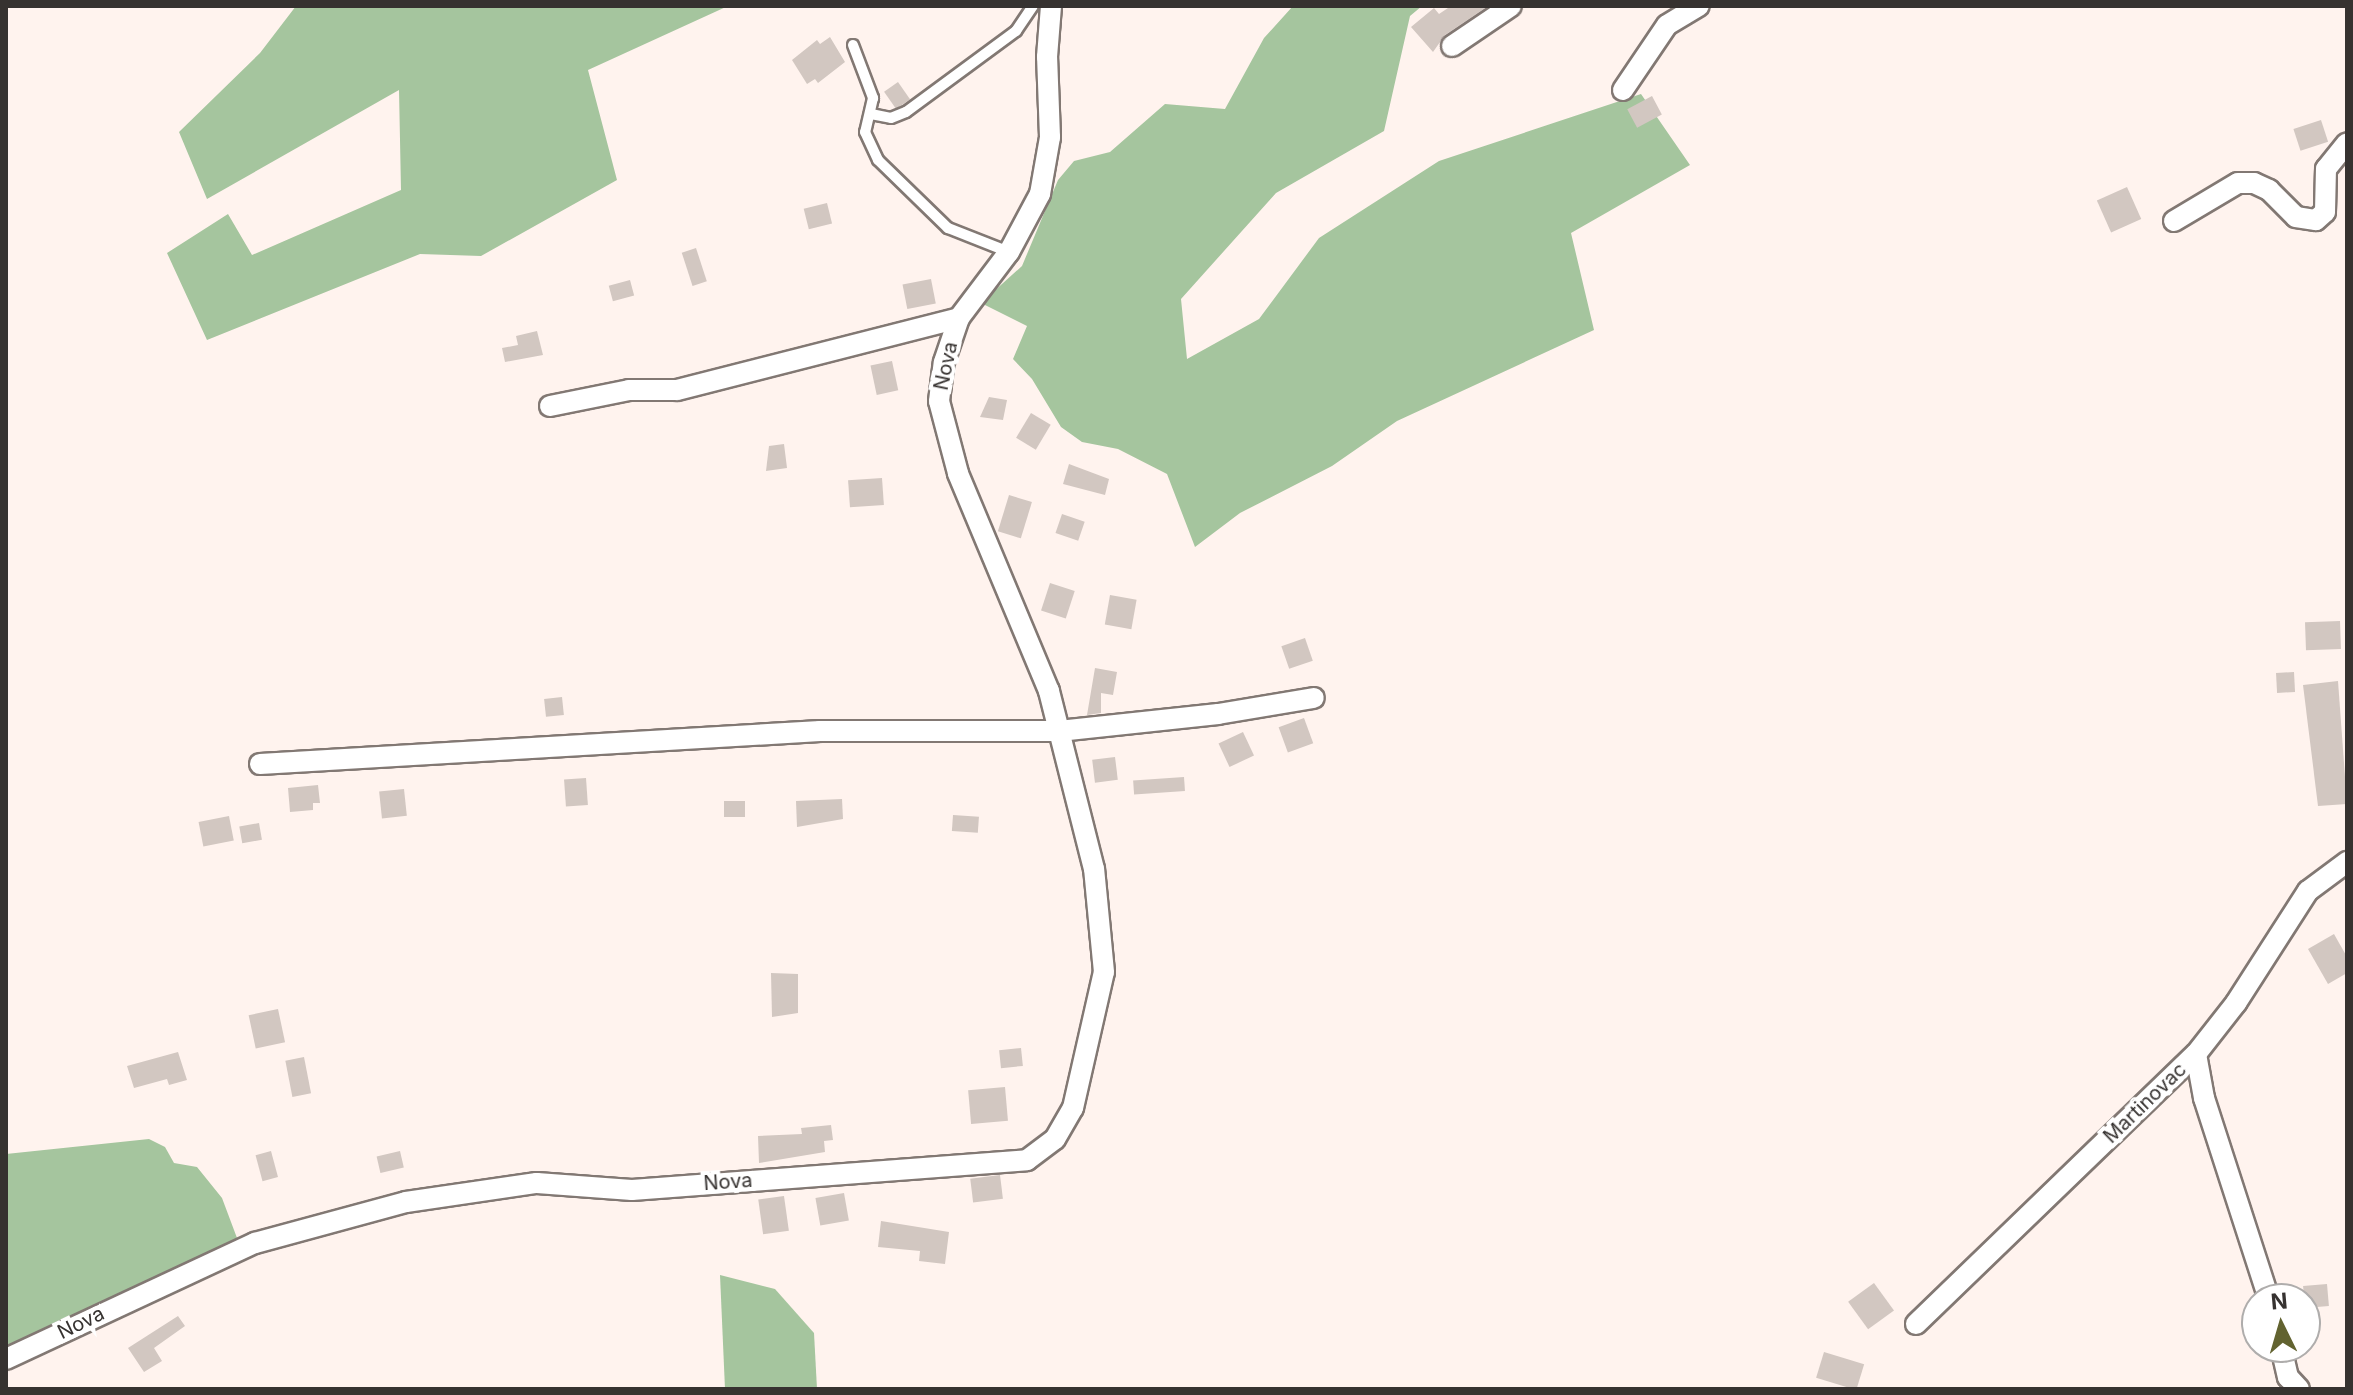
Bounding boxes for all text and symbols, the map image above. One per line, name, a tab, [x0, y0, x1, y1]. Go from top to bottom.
street label: Nova	[929, 340, 963, 392]
street label: Martinovac	[2099, 1058, 2191, 1148]
street label: Nova	[703, 1168, 753, 1196]
north arrow	[2241, 1283, 2321, 1363]
text: N	[2270, 1287, 2289, 1315]
street label: Nova	[54, 1301, 108, 1345]

